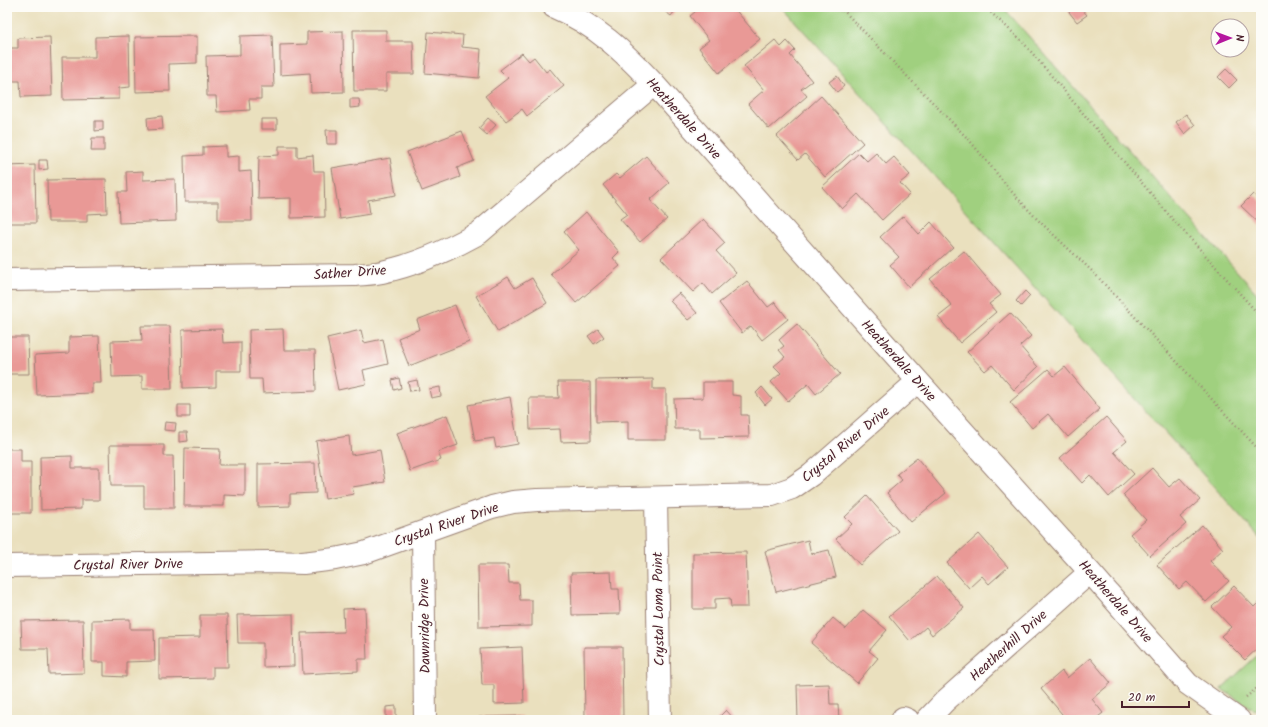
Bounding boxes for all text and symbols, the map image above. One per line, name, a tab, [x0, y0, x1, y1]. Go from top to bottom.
north arrow	[1210, 18, 1250, 58]
text: N	[1230, 34, 1248, 42]
street label: Heatherdale Drive	[640, 73, 727, 165]
street label: Sather Drive	[313, 259, 388, 287]
street label: Heatherdale Drive	[855, 315, 942, 407]
street label: Crystal River Drive	[797, 401, 895, 488]
street label: Crystal River Drive	[391, 496, 502, 553]
street label: Crystal Loma Point	[647, 551, 671, 666]
street label: Crystal River Drive	[73, 553, 184, 577]
street label: Heatherdale Drive	[1073, 555, 1158, 649]
street label: Dawnridge Drive	[413, 577, 437, 674]
street label: Heatherhill Drive	[965, 604, 1053, 687]
scale bar	[1122, 683, 1189, 709]
text: 20 m	[1128, 688, 1156, 707]

